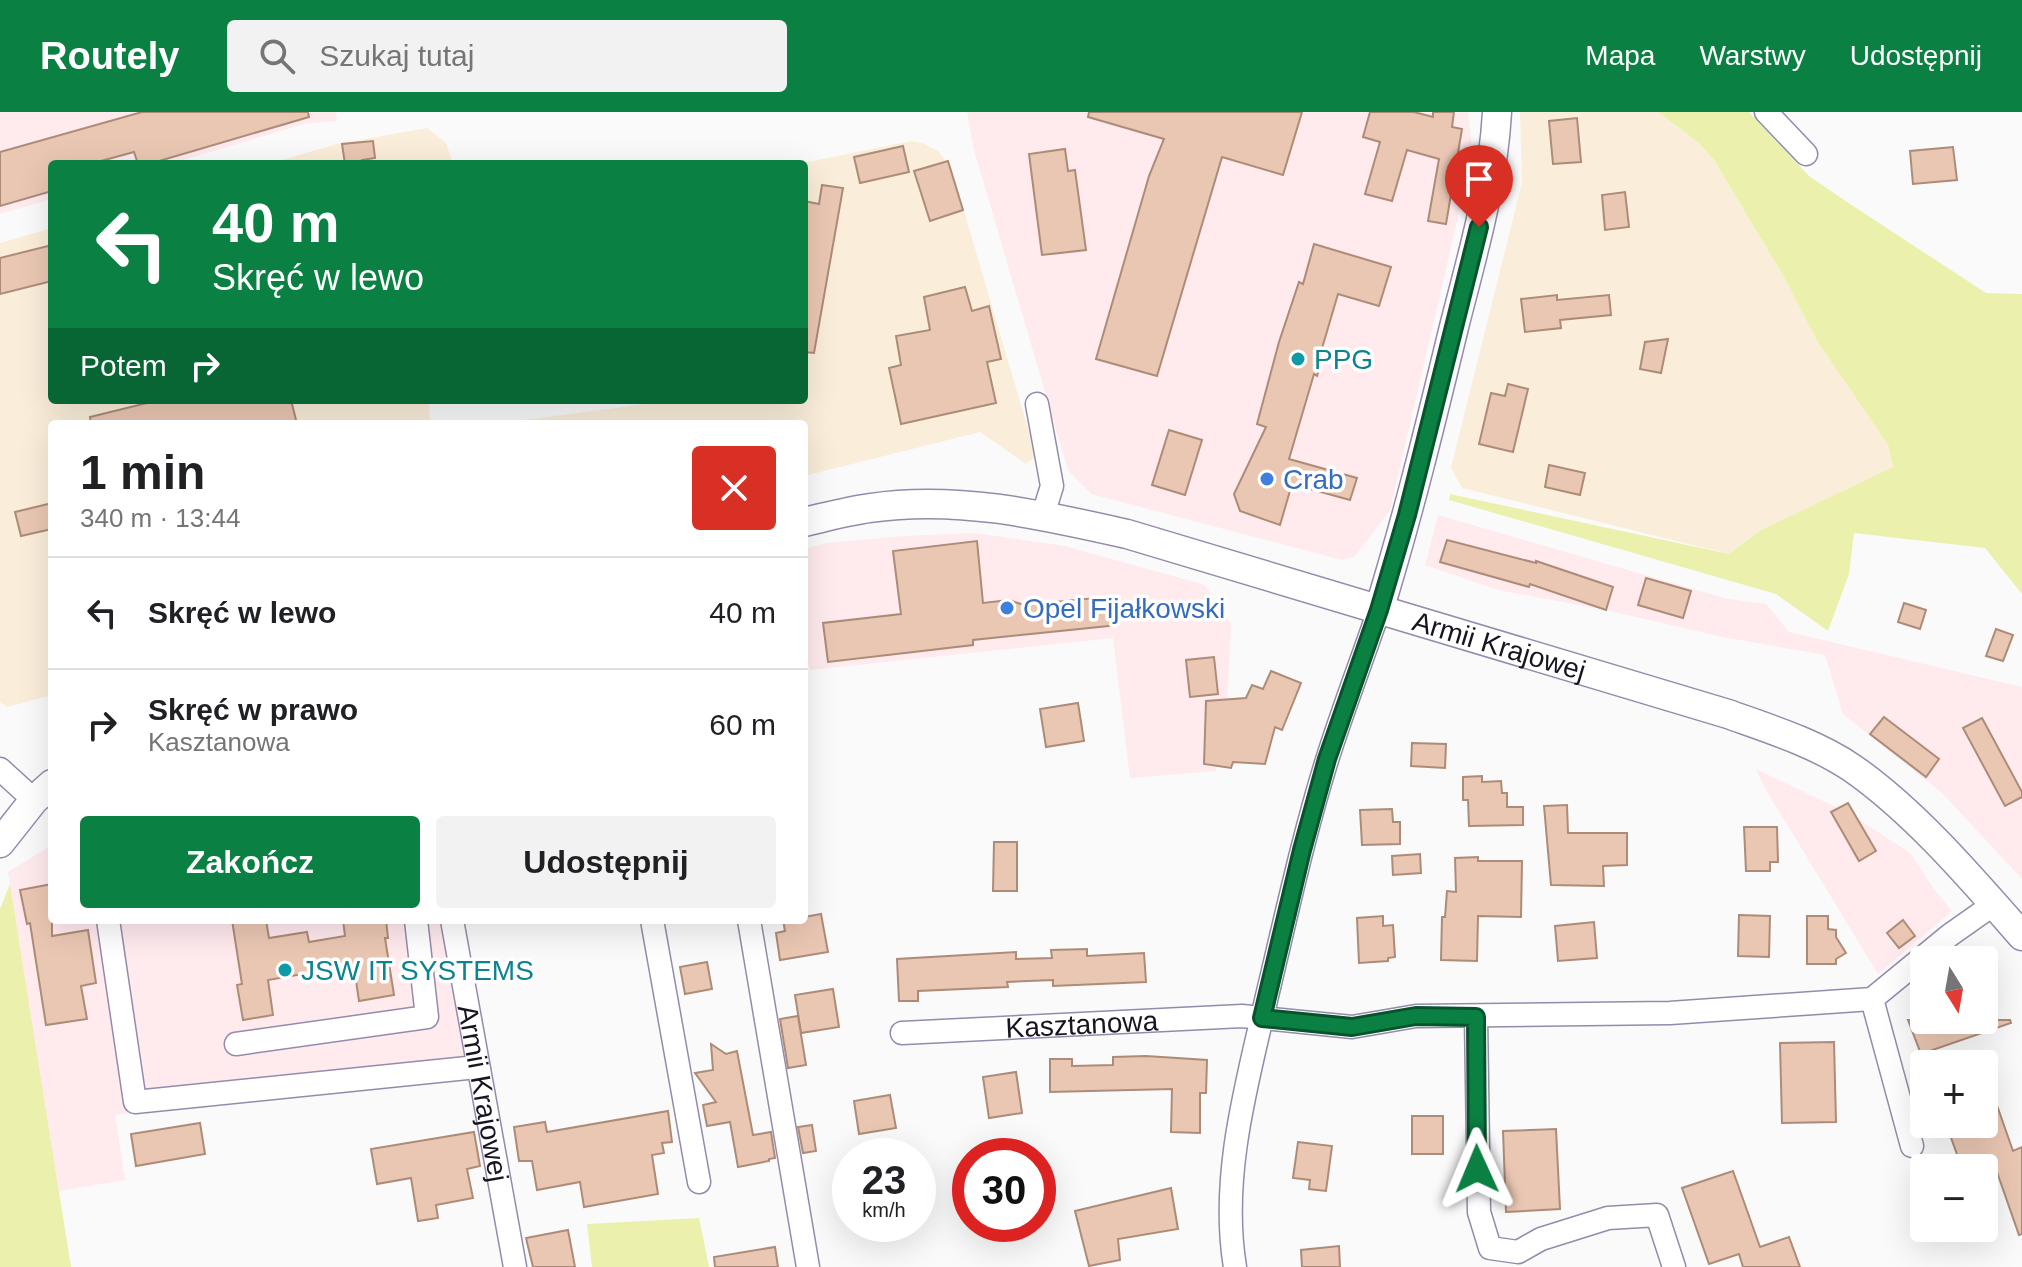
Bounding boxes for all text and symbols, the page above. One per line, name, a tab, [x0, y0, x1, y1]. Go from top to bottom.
search box	[227, 20, 787, 92]
icon: search	[255, 34, 299, 78]
text: Routely	[40, 35, 179, 77]
text: Szukaj tutaj	[319, 39, 474, 72]
text: Mapa	[1585, 40, 1655, 71]
text: Warstwy	[1699, 40, 1806, 71]
text: Udostępnij	[1850, 40, 1982, 71]
pin	[1445, 145, 1513, 227]
icon: arrive	[1457, 157, 1501, 201]
text: 40 m	[212, 191, 340, 254]
icon: left	[80, 192, 184, 296]
text: Skręć w lewo	[212, 257, 424, 298]
icon: right	[183, 344, 227, 388]
place label: PPG	[1314, 344, 1373, 375]
text: Potem	[80, 349, 167, 382]
marker: PPG	[1289, 350, 1307, 368]
text: 1 min	[80, 446, 205, 499]
button: close	[692, 446, 776, 530]
place label: Crab	[1283, 464, 1344, 495]
marker: Crab	[1258, 470, 1276, 488]
text: 340 m · 13:44	[80, 503, 240, 533]
icon: left	[80, 591, 124, 635]
place label: Opel Fijałkowski	[1023, 593, 1225, 624]
text: Skręć w lewo	[148, 596, 336, 629]
text: 40 m	[709, 596, 776, 629]
marker: Opel Fijałkowski	[998, 599, 1016, 617]
street label: Armii Krajowej	[1409, 605, 1589, 686]
text: Skręć w prawo	[148, 693, 358, 726]
icon: right	[80, 703, 124, 747]
text: 60 m	[709, 708, 776, 741]
text: Kasztanowa	[148, 727, 290, 757]
button: Zakończ	[80, 816, 420, 908]
button: Udostępnij	[436, 816, 776, 908]
north arrow	[1910, 946, 1998, 1034]
map controls	[1910, 946, 1998, 1242]
place label: JSW IT SYSTEMS	[301, 955, 534, 986]
marker: JSW IT SYSTEMS	[276, 961, 294, 979]
street label: Armii Krajowej	[452, 1002, 515, 1184]
street label: Kasztanowa	[1005, 1005, 1159, 1043]
button: +	[1910, 1050, 1998, 1138]
position arrow	[1435, 1127, 1519, 1211]
speed limit sign: 30	[952, 1138, 1056, 1242]
button: −	[1910, 1154, 1998, 1242]
text: 23	[862, 1158, 906, 1202]
text: km/h	[862, 1199, 906, 1221]

